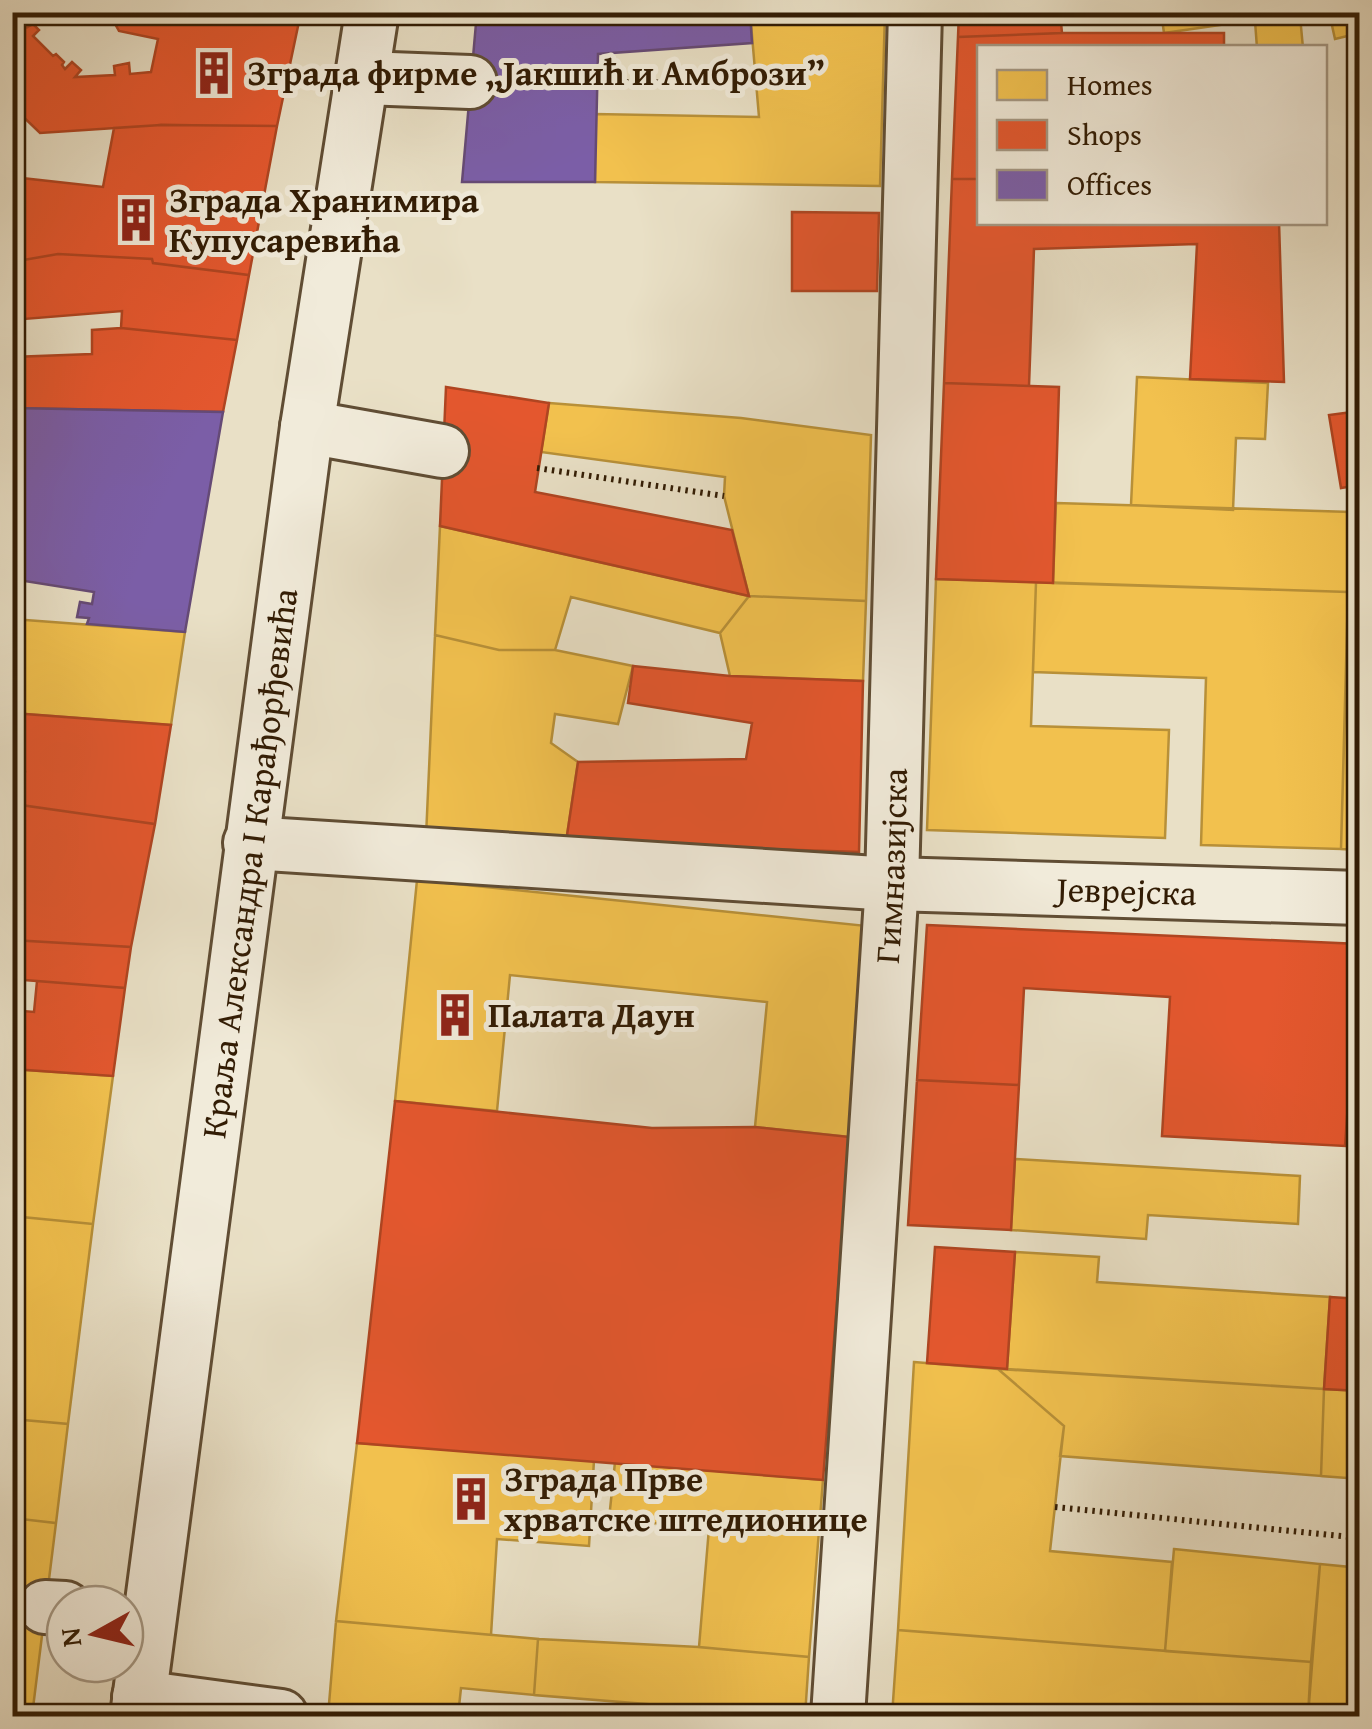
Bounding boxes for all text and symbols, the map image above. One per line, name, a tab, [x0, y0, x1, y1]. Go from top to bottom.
legend	[977, 45, 1327, 225]
place label: Зграда фирме „Јакшић и Амбрози”	[247, 47, 825, 98]
building icon: Зграда фирме „Јакшић и Амбрози”	[190, 49, 238, 97]
text: Homes	[1067, 62, 1153, 106]
text: Shops	[1067, 112, 1142, 156]
text: Offices	[1067, 162, 1152, 206]
place label: Зграда Хранимира Купусаревића	[169, 174, 479, 265]
building icon: Зграда Хранимира Купусаревића	[112, 196, 160, 244]
street label: Краља Александра I Карађорђевића	[187, 585, 310, 1141]
street label: Гимназијска	[861, 767, 920, 965]
street label: Јеврејска	[1052, 863, 1198, 918]
place label: Палата Даун	[488, 989, 695, 1040]
building icon: Палата Даун	[431, 991, 479, 1039]
place label: Зграда Прве хрватске штедионице	[504, 1453, 868, 1544]
building icon: Зграда Прве хрватске штедионице	[447, 1475, 495, 1523]
north arrow	[45, 1584, 145, 1684]
text: N	[48, 1625, 91, 1650]

